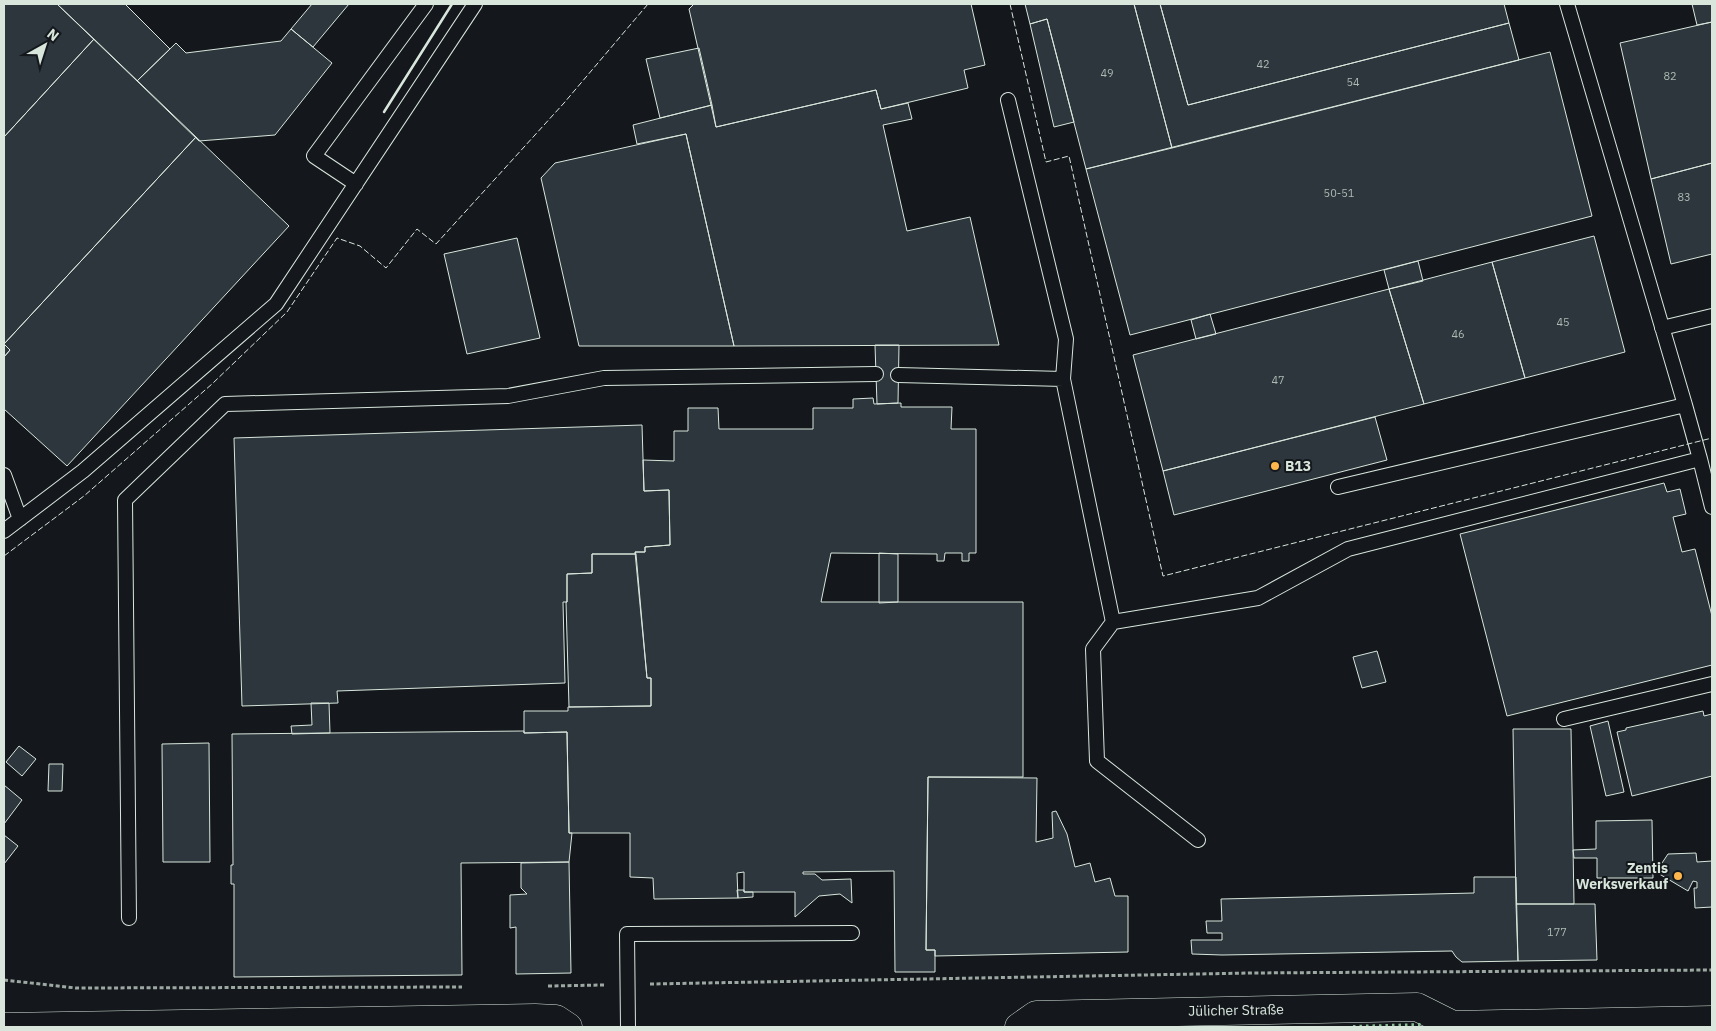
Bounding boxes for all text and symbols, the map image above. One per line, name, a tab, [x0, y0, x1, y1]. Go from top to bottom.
north arrow	[20, 20, 70, 70]
text: N	[44, 25, 63, 45]
house number: 42	[1256, 57, 1270, 71]
house number: 49	[1100, 66, 1114, 80]
house number: 82	[1663, 69, 1677, 83]
house number: 54	[1346, 75, 1360, 89]
house number: 50-51	[1324, 186, 1355, 200]
house number: 83	[1677, 190, 1691, 204]
house number: 45	[1556, 315, 1570, 329]
house number: 46	[1451, 327, 1465, 341]
house number: 47	[1271, 373, 1285, 387]
place label: B13	[1285, 457, 1311, 475]
marker: B13	[1269, 460, 1281, 472]
place label: Zentis Werksverkauf	[1576, 859, 1668, 893]
marker: Zentis Werksverkauf	[1672, 870, 1684, 882]
house number: 177	[1547, 925, 1567, 939]
street label: Jülicher Straße	[1188, 1000, 1284, 1020]

